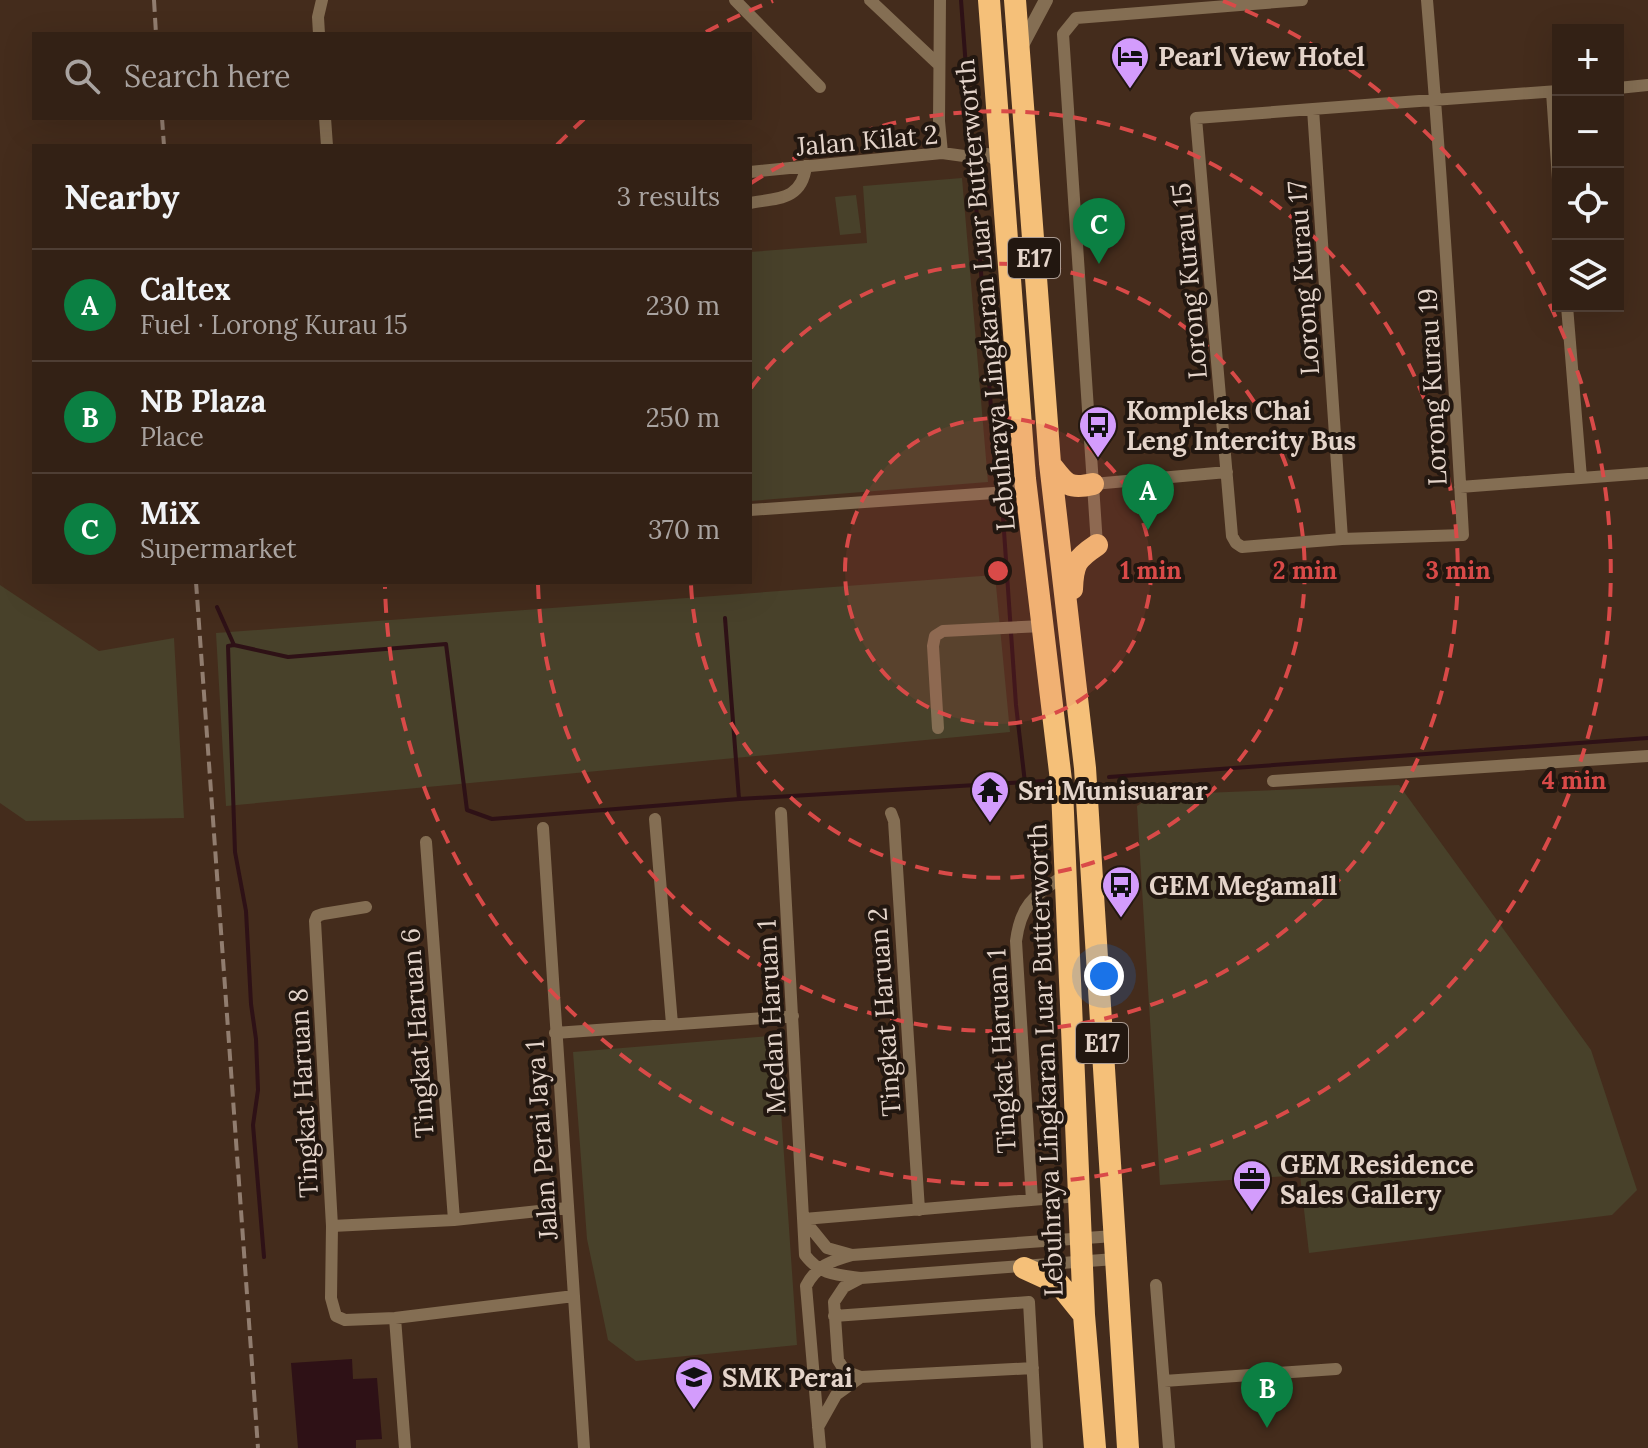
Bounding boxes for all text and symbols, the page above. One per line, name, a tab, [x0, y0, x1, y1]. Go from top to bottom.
map controls	[1552, 24, 1624, 312]
button: +	[1552, 24, 1624, 96]
search box	[32, 32, 752, 120]
hotel icon: Pearl View Hotel	[1109, 35, 1151, 90]
place label: Pearl View Hotel	[1158, 40, 1365, 73]
icon: search	[60, 54, 104, 98]
text: Search here	[124, 57, 291, 95]
street label: Lebuhraya Lingkaran Luar Butterworth	[948, 58, 1022, 532]
button: −	[1552, 96, 1624, 168]
street label: Jalan Kilat 2	[794, 117, 939, 163]
button: locate	[1552, 168, 1624, 240]
text: Nearby	[64, 175, 180, 218]
text: 3 results	[617, 180, 720, 213]
street label: Lorong Kurau 17	[1280, 180, 1326, 376]
street label: Lorong Kurau 15	[1164, 181, 1214, 381]
pin: C	[1073, 198, 1125, 264]
road number: E17	[1008, 238, 1060, 278]
button: layers	[1552, 240, 1624, 312]
text: Caltex	[140, 270, 231, 308]
street label: Lorong Kurau 19	[1410, 287, 1454, 487]
text: A	[81, 289, 99, 322]
text: 230 m	[646, 289, 720, 322]
text: Fuel · Lorong Kurau 15	[140, 308, 408, 341]
text: NB Plaza	[140, 382, 266, 420]
place label: Kompleks Chai Leng Intercity Bus	[1126, 394, 1356, 457]
text: B	[81, 401, 99, 434]
text: 250 m	[646, 401, 720, 434]
bus stop icon: Kompleks Chai Leng Intercity Bus	[1077, 404, 1119, 459]
text: Place	[140, 420, 204, 453]
pin: A	[1122, 464, 1174, 530]
text: MiX	[140, 494, 200, 532]
text: C	[81, 513, 99, 546]
text: 370 m	[648, 513, 720, 546]
text: Supermarket	[140, 532, 297, 565]
text: 1 min	[1120, 555, 1182, 586]
text: 2 min	[1273, 555, 1337, 586]
text: 3 min	[1426, 555, 1491, 586]
centre of rings	[984, 557, 1012, 585]
text: 4 min	[1542, 765, 1606, 796]
temple icon: Sri Munisuarar	[969, 769, 1011, 824]
place label: Sri Munisuarar	[1018, 774, 1208, 807]
street label: Lebuhraya Lingkaran Luar Butterworth	[1020, 823, 1070, 1297]
bus stop icon: GEM Megamall	[1100, 864, 1142, 919]
place label: GEM Megamall	[1149, 869, 1337, 902]
street label: Tingkat Haruan 2	[860, 907, 908, 1117]
street label: Medan Haruan 1	[749, 919, 793, 1115]
street label: Tingkat Haruan 6	[393, 927, 441, 1139]
street label: Tingkat Haruan 1	[979, 948, 1023, 1154]
your location	[1084, 956, 1124, 996]
street label: Tingkat Haruan 8	[281, 987, 325, 1199]
road number: E17	[1076, 1023, 1128, 1063]
street label: Jalan Perai Jaya 1	[518, 1039, 565, 1242]
place label: GEM Residence Sales Gallery	[1280, 1148, 1474, 1211]
office icon: GEM Residence Sales Gallery	[1231, 1158, 1273, 1213]
school or university icon: SMK Perai	[673, 1356, 715, 1411]
place label: SMK Perai	[722, 1361, 853, 1394]
pin: B	[1241, 1362, 1293, 1428]

